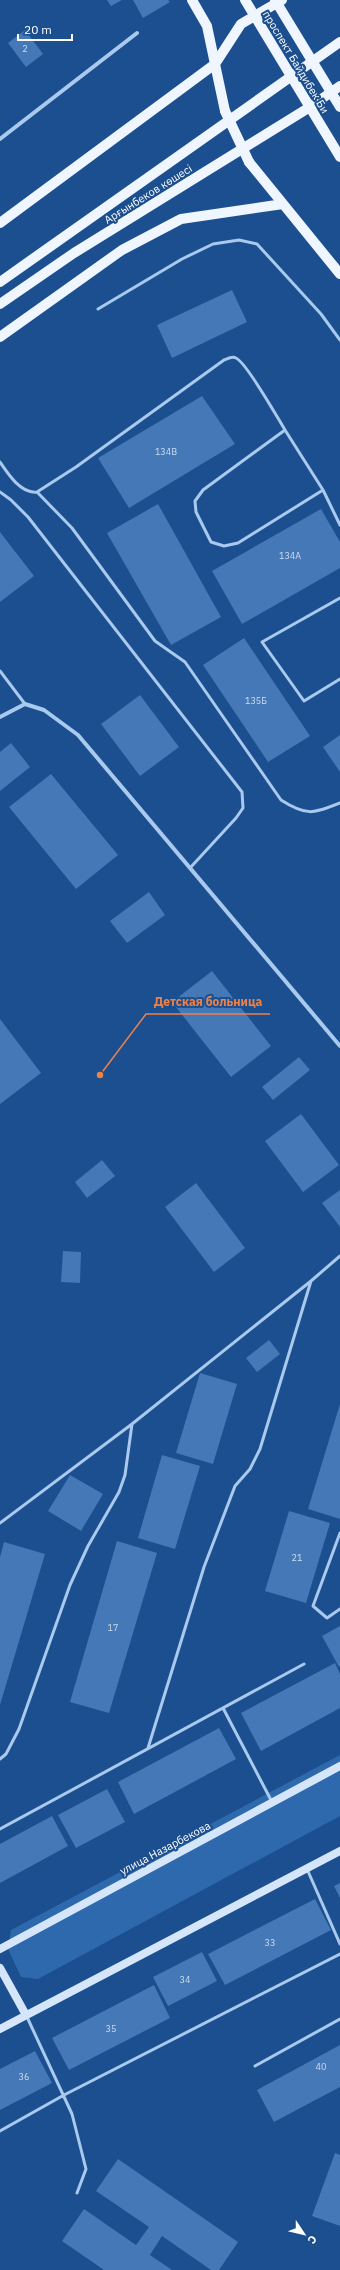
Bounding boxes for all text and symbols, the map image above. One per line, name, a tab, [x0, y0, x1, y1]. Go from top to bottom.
street label: проспект Байдибек Би	[260, 8, 332, 116]
scale bar	[18, 16, 72, 42]
text: 20 m	[24, 22, 52, 37]
house number: 2	[22, 43, 28, 54]
street label: Арғынбеков көшесі	[101, 161, 195, 227]
house number: 134В	[155, 446, 177, 457]
house number: 134А	[279, 550, 301, 561]
house number: 135Б	[245, 695, 267, 706]
callout: Детская больница	[146, 990, 270, 1014]
text: Детская больница	[154, 994, 263, 1009]
house number: 21	[292, 1552, 302, 1563]
house number: 17	[108, 1622, 118, 1633]
street label: улица Назарбекова	[117, 1818, 213, 1878]
house number: 33	[265, 1937, 275, 1948]
house number: 34	[180, 1974, 190, 1985]
house number: 35	[106, 2023, 116, 2034]
house number: 40	[316, 2061, 326, 2072]
house number: 36	[19, 2071, 29, 2082]
north arrow	[284, 2214, 324, 2254]
text: С	[304, 2233, 320, 2247]

